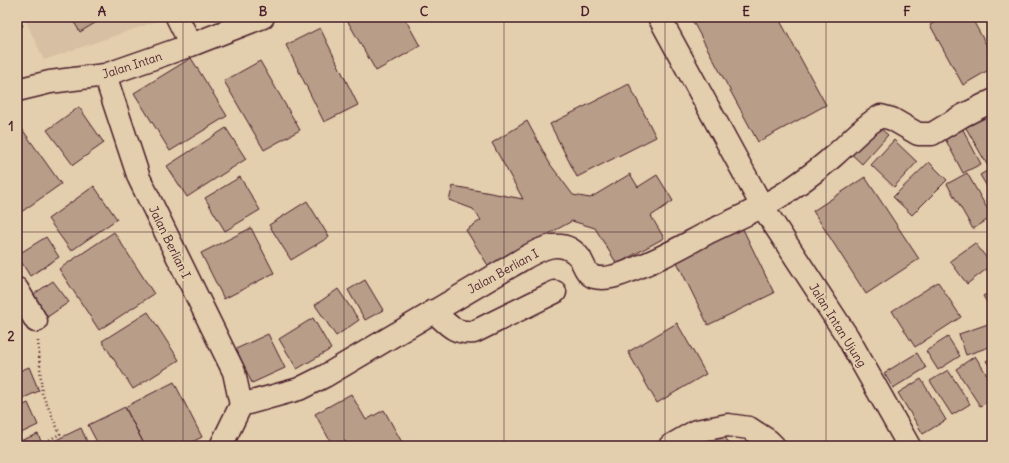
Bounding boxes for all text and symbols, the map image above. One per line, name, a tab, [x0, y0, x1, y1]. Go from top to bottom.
text: A	[98, 3, 107, 20]
text: B	[259, 3, 268, 20]
text: C	[420, 3, 429, 20]
text: D	[580, 3, 590, 20]
text: E	[742, 3, 750, 20]
text: F	[903, 3, 911, 20]
street label: Jalan Intan	[100, 48, 164, 82]
text: 1	[8, 118, 14, 135]
street label: Jalan Berlian I	[146, 203, 194, 281]
street label: Jalan Berlian I	[465, 245, 541, 297]
street label: Jalan Intan Ujung	[806, 280, 870, 370]
text: 2	[7, 328, 15, 345]

